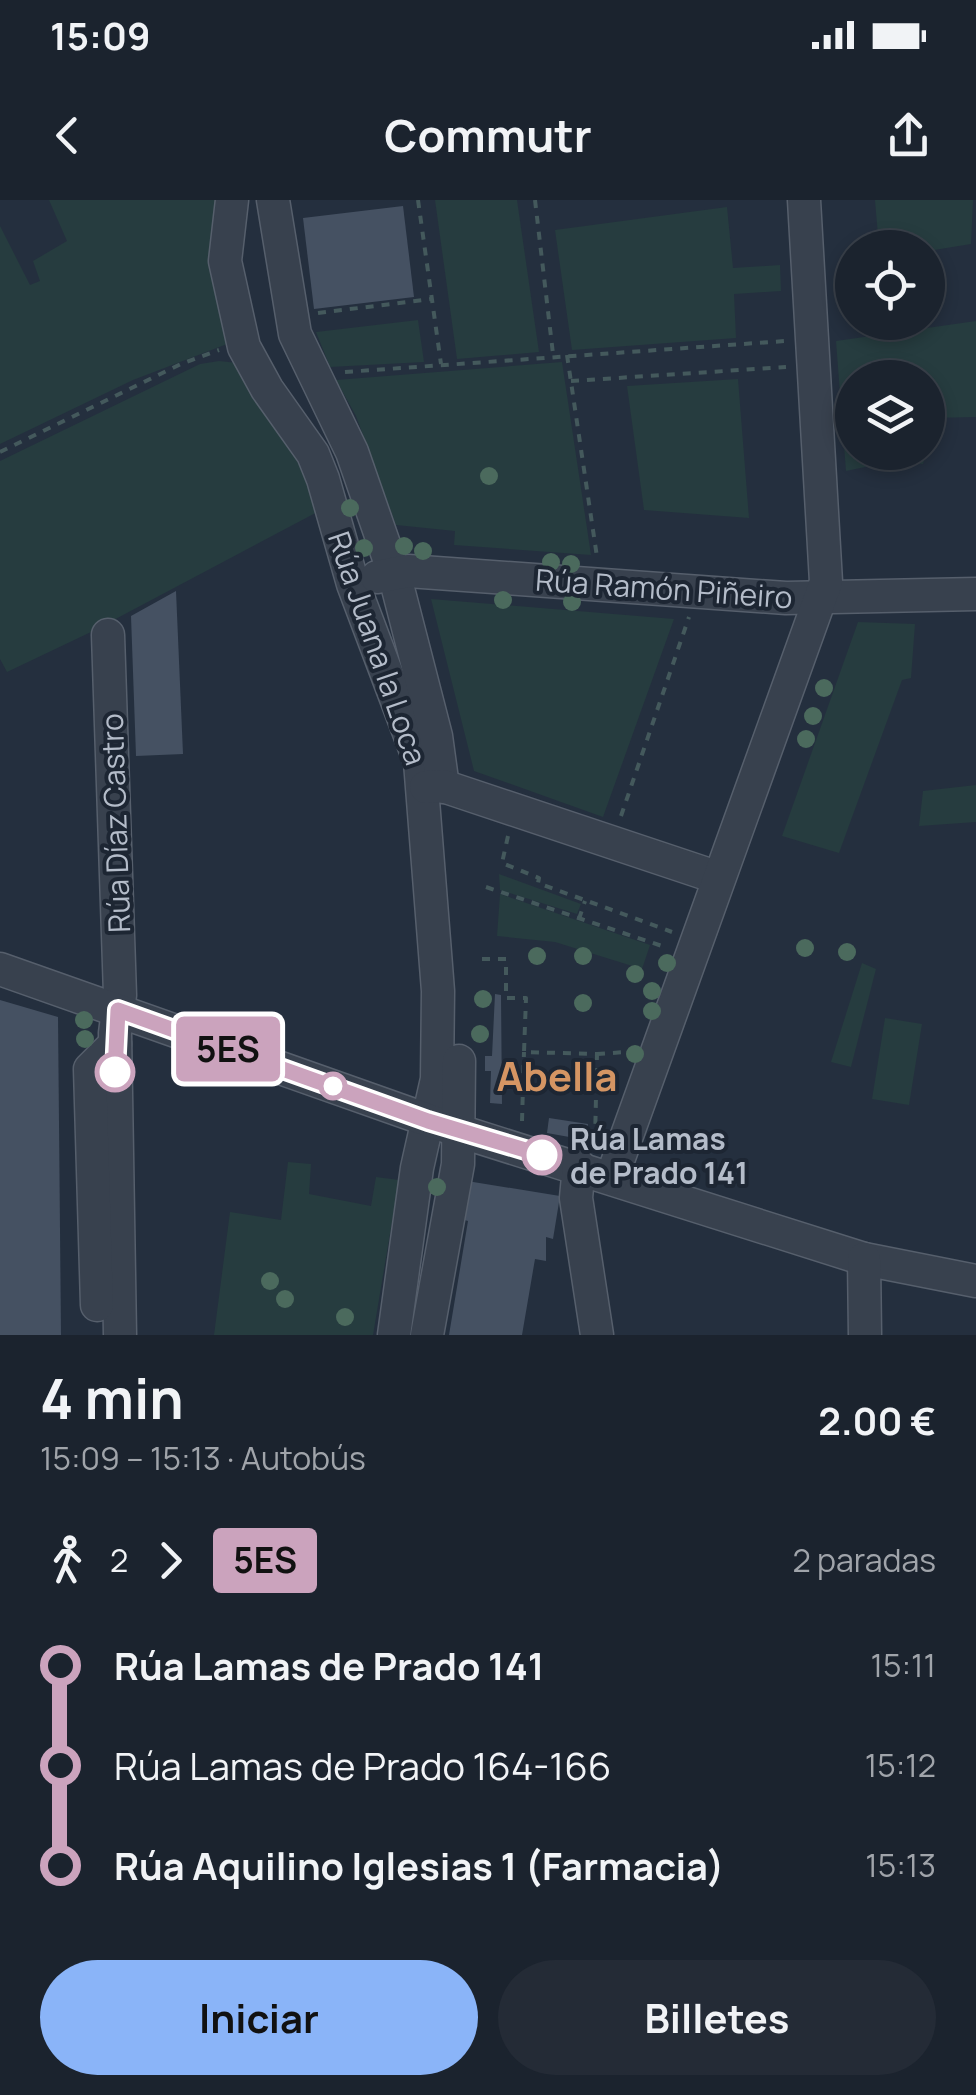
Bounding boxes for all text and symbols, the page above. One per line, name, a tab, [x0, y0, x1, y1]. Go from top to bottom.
text: 15:09	[50, 9, 151, 61]
text: Commutr	[384, 104, 592, 166]
icon: back	[40, 108, 95, 163]
icon: share	[881, 108, 936, 163]
map controls	[835, 230, 945, 470]
button: locate	[835, 230, 945, 340]
button: layers	[835, 360, 945, 470]
street label: Rúa Juana la Loca	[319, 526, 437, 770]
street label: Rúa Ramón Piñeiro	[534, 559, 794, 617]
street label: Rúa Díaz Castro	[91, 713, 139, 933]
line badge: 5ES	[170, 1016, 286, 1082]
text: 5ES	[196, 1025, 260, 1073]
district label: Abella	[496, 1048, 618, 1103]
unlabelled marker	[96, 1053, 134, 1091]
unlabelled marker	[320, 1073, 346, 1099]
place label: Rúa Lamas de Prado 141	[570, 1118, 748, 1193]
marker: Rúa Lamas de Prado 141	[523, 1136, 561, 1174]
text: 4 min	[40, 1360, 184, 1436]
text: 2.00 €	[818, 1394, 936, 1446]
text: 15:09 – 15:13 · Autobús	[40, 1436, 366, 1480]
icon: walk	[40, 1533, 95, 1588]
icon: forward	[143, 1533, 198, 1588]
text: 5ES	[233, 1536, 297, 1584]
text: 2	[110, 1538, 128, 1582]
text: 2 paradas	[792, 1538, 936, 1582]
text: Rúa Lamas de Prado 141	[114, 1639, 544, 1691]
text: 15:11	[871, 1643, 936, 1687]
text: Rúa Lamas de Prado 164-166	[114, 1739, 611, 1791]
text: 15:12	[865, 1743, 936, 1787]
text: Rúa Aquilino Iglesias 1 (Farmacia)	[114, 1839, 724, 1891]
text: 15:13	[865, 1843, 936, 1887]
button: Iniciar	[40, 1960, 478, 2075]
button: Billetes	[498, 1960, 936, 2075]

